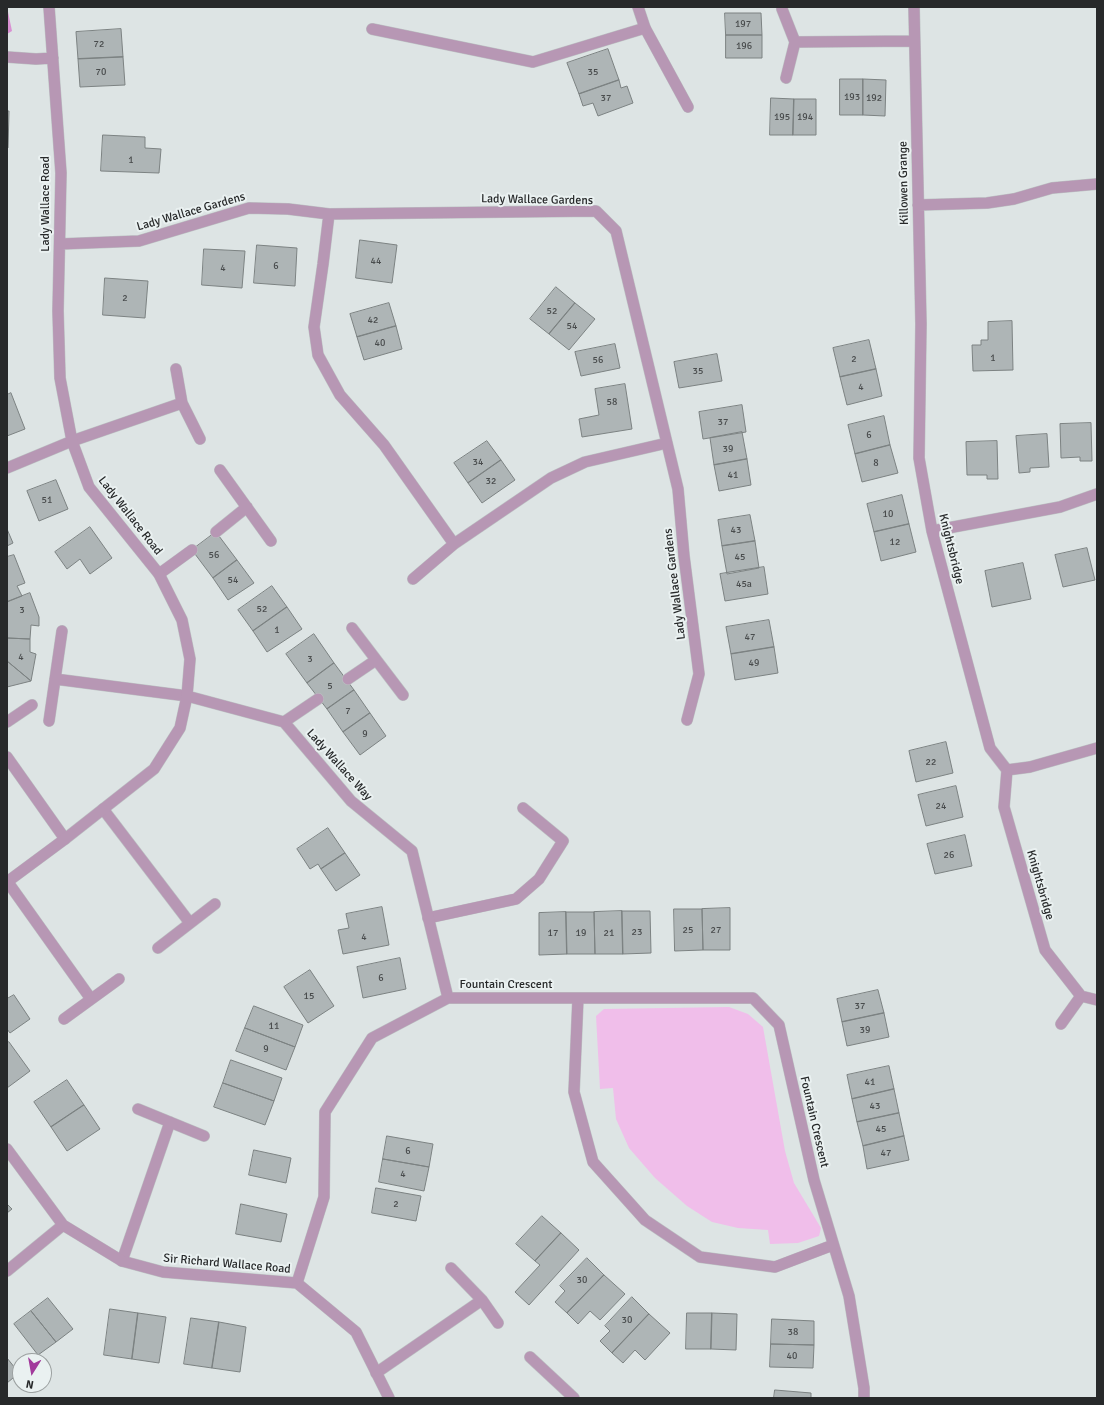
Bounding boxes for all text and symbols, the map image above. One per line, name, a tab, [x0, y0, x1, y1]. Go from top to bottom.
house number: 197	[735, 18, 751, 30]
house number: 72	[94, 38, 104, 50]
house number: 196	[736, 40, 752, 52]
house number: 70	[96, 66, 106, 78]
house number: 35	[588, 66, 598, 78]
house number: 193	[844, 91, 860, 103]
house number: 37	[601, 92, 611, 104]
house number: 192	[866, 92, 882, 104]
house number: 195	[774, 111, 790, 123]
house number: 194	[797, 111, 813, 123]
street label: Killowen Grange	[896, 141, 912, 225]
house number: 1	[128, 154, 134, 166]
street label: Lady Wallace Road	[39, 156, 53, 252]
street label: Lady Wallace Gardens	[135, 190, 247, 234]
street label: Lady Wallace Gardens	[481, 192, 593, 208]
house number: 44	[371, 255, 381, 267]
house number: 6	[273, 260, 279, 272]
house number: 4	[220, 262, 226, 274]
house number: 2	[122, 292, 128, 304]
house number: 52	[547, 305, 557, 317]
house number: 42	[368, 314, 378, 326]
house number: 54	[567, 320, 577, 332]
house number: 40	[375, 337, 385, 349]
house number: 1	[990, 352, 996, 364]
house number: 2	[851, 353, 857, 365]
house number: 56	[593, 354, 603, 366]
house number: 35	[693, 365, 703, 377]
house number: 4	[858, 381, 864, 393]
house number: 58	[607, 396, 617, 408]
house number: 37	[718, 416, 728, 428]
house number: 6	[866, 429, 872, 441]
house number: 39	[723, 443, 733, 455]
house number: 34	[473, 456, 483, 468]
house number: 8	[873, 457, 879, 469]
house number: 41	[728, 469, 738, 481]
street label: Lady Wallace Road	[95, 474, 165, 558]
house number: 32	[486, 475, 496, 487]
house number: 51	[42, 494, 52, 506]
house number: 10	[883, 508, 893, 520]
street label: Knightsbridge	[935, 512, 967, 586]
house number: 43	[731, 524, 741, 536]
street label: Lady Wallace Gardens	[661, 527, 689, 641]
house number: 12	[890, 536, 900, 548]
house number: 56	[209, 549, 219, 561]
house number: 45	[735, 551, 745, 563]
house number: 54	[228, 574, 238, 586]
house number: 45a	[736, 578, 752, 590]
house number: 52	[257, 603, 267, 615]
house number: 3	[19, 604, 25, 616]
house number: 1	[274, 624, 280, 636]
house number: 47	[745, 631, 755, 643]
house number: 4	[18, 651, 24, 663]
house number: 3	[307, 653, 313, 665]
house number: 49	[749, 657, 759, 669]
house number: 5	[327, 680, 333, 692]
house number: 7	[345, 705, 351, 717]
street label: Lady Wallace Way	[303, 726, 375, 804]
house number: 9	[362, 728, 368, 740]
house number: 22	[926, 756, 936, 768]
house number: 24	[936, 800, 946, 812]
street label: Knightsbridge	[1023, 848, 1057, 922]
house number: 26	[944, 849, 954, 861]
house number: 25	[683, 924, 693, 936]
house number: 27	[711, 924, 721, 936]
house number: 23	[632, 926, 642, 938]
house number: 17	[548, 927, 558, 939]
house number: 19	[576, 927, 586, 939]
house number: 21	[604, 927, 614, 939]
house number: 4	[361, 931, 367, 943]
house number: 6	[378, 972, 384, 984]
street label: Fountain Crescent	[459, 978, 553, 992]
house number: 15	[304, 990, 314, 1002]
house number: 37	[855, 1000, 865, 1012]
house number: 11	[269, 1020, 279, 1032]
house number: 39	[860, 1024, 870, 1036]
house number: 9	[263, 1043, 269, 1055]
street label: Fountain Crescent	[797, 1075, 831, 1169]
house number: 41	[865, 1076, 875, 1088]
house number: 43	[870, 1100, 880, 1112]
house number: 45	[876, 1123, 886, 1135]
house number: 6	[405, 1145, 411, 1157]
house number: 47	[881, 1147, 891, 1159]
house number: 4	[400, 1168, 406, 1180]
house number: 2	[393, 1198, 399, 1210]
street label: Sir Richard Wallace Road	[163, 1251, 291, 1277]
house number: 30	[577, 1274, 587, 1286]
house number: 30	[622, 1314, 632, 1326]
house number: 38	[788, 1326, 798, 1338]
house number: 40	[787, 1350, 797, 1362]
north arrow	[12, 1353, 52, 1393]
text: N	[25, 1377, 35, 1391]

